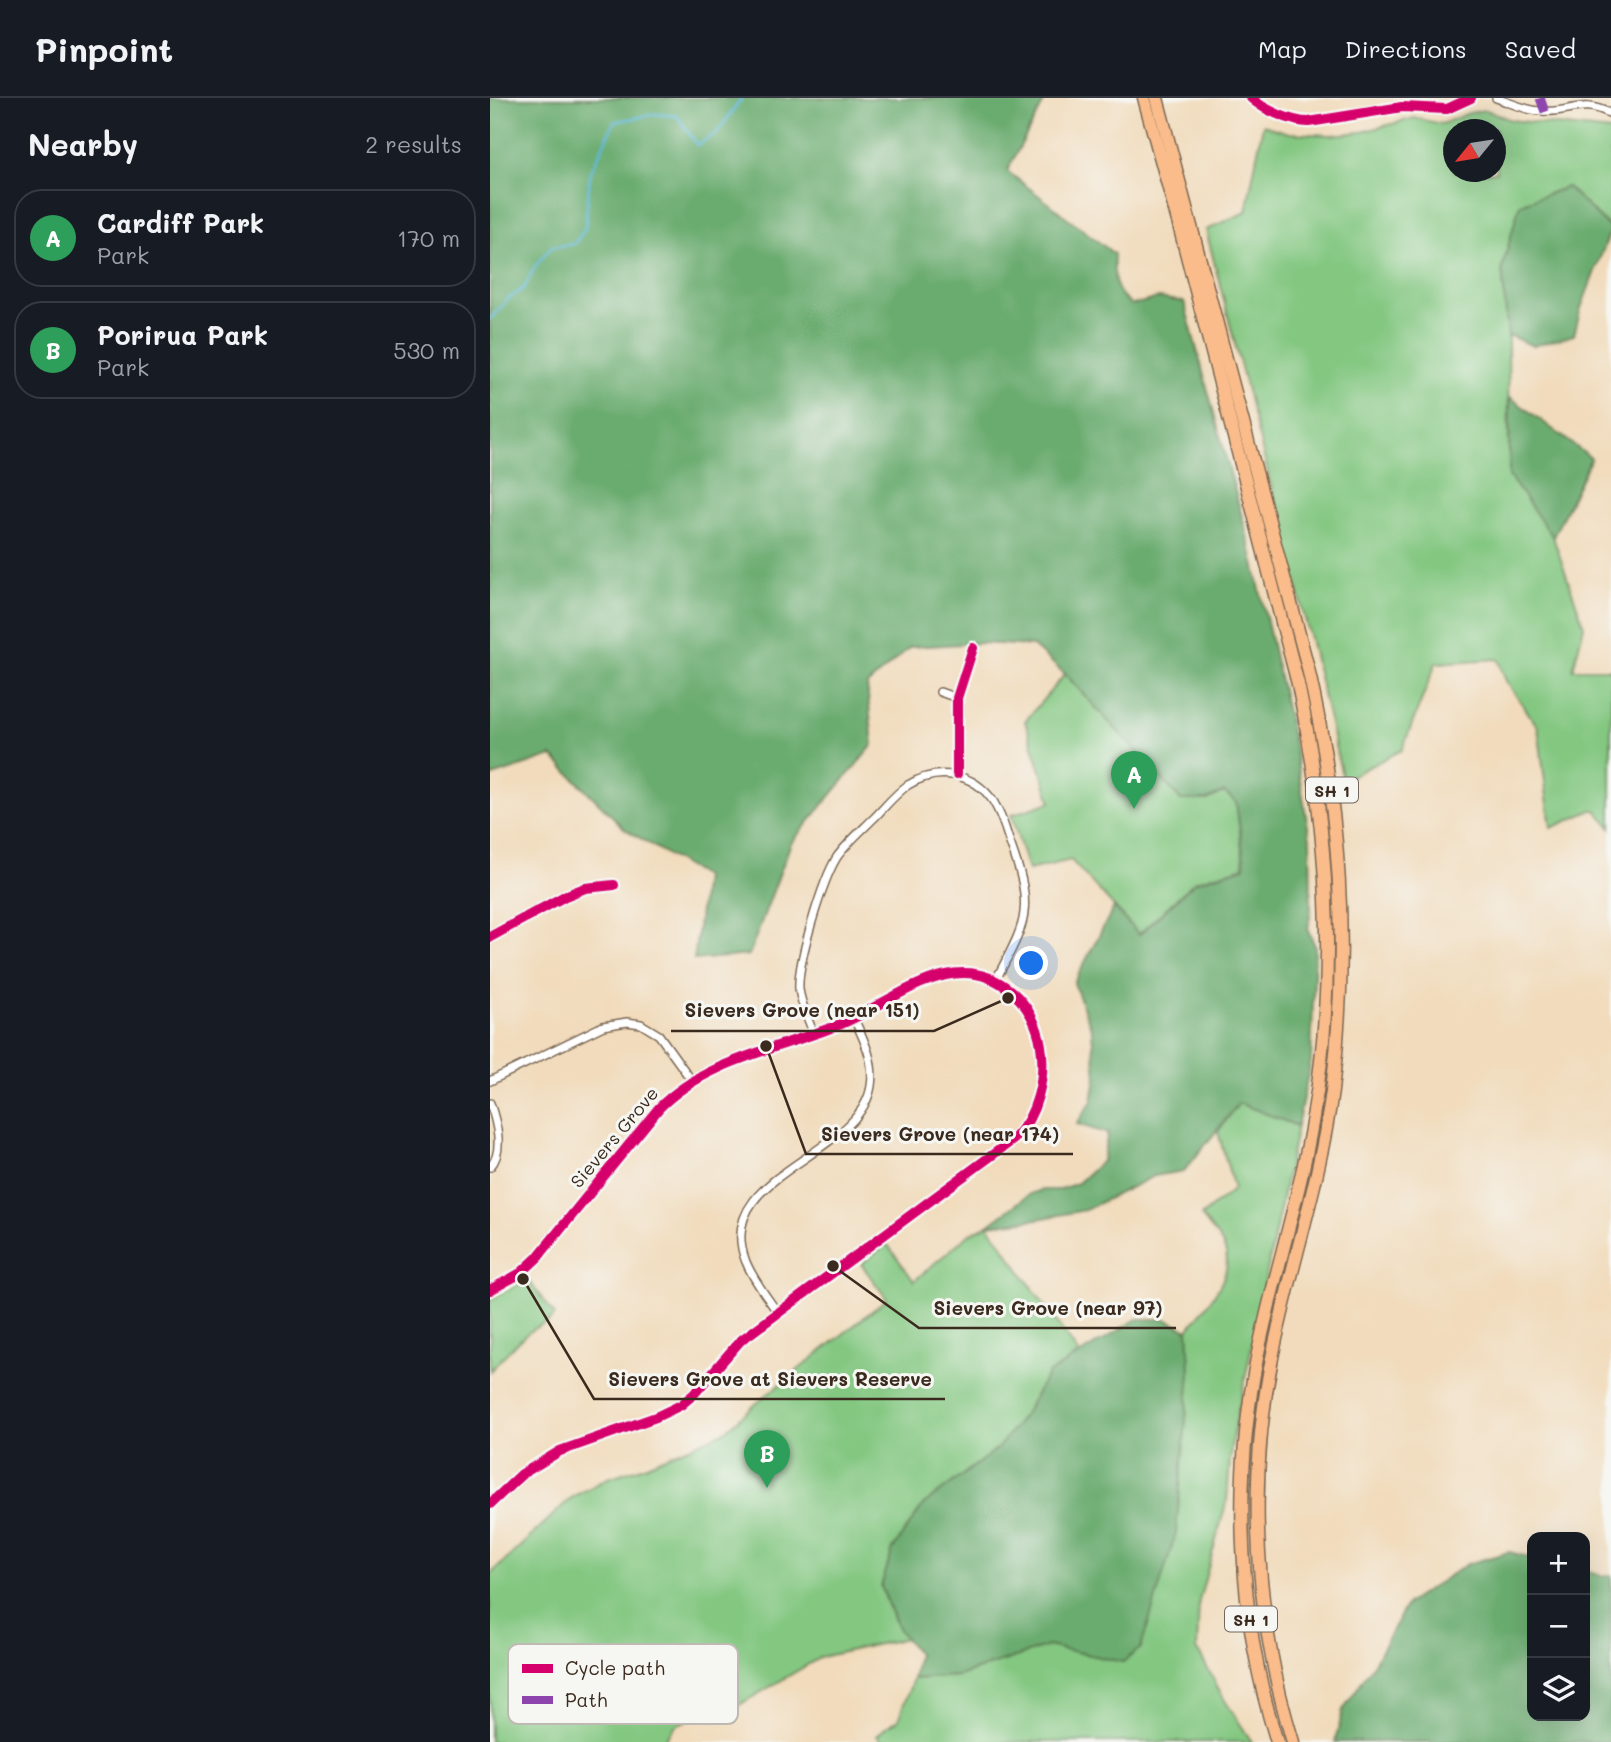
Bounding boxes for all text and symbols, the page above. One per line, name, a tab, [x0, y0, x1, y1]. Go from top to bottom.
text: Pinpoint	[35, 27, 173, 70]
text: Map	[1258, 33, 1307, 64]
text: Directions	[1345, 33, 1467, 64]
text: Saved	[1505, 33, 1576, 64]
north arrow	[1443, 119, 1506, 182]
text: Nearby	[28, 124, 138, 164]
text: 2 results	[365, 129, 462, 159]
text: Cardiff Park	[97, 206, 264, 240]
text: A	[45, 223, 61, 253]
text: 170 m	[397, 223, 460, 253]
text: Park	[97, 240, 149, 270]
text: Porirua Park	[97, 318, 268, 352]
text: B	[45, 335, 61, 365]
text: 530 m	[393, 335, 460, 365]
text: Park	[97, 352, 149, 382]
pin: A	[1111, 751, 1157, 809]
road number: SH 1	[1306, 778, 1358, 803]
your location	[1014, 946, 1048, 980]
callout: Sievers Grove (near 151)	[671, 991, 934, 1031]
text: Sievers Grove (near 151)	[685, 997, 920, 1022]
street label: Sievers Grove	[565, 1082, 663, 1192]
callout: Sievers Grove (near 174)	[806, 1114, 1073, 1154]
text: Sievers Grove (near 174)	[821, 1121, 1059, 1146]
callout: Sievers Grove (near 97)	[919, 1288, 1176, 1328]
text: Sievers Grove (near 97)	[933, 1295, 1163, 1320]
callout: Sievers Grove at Sievers Reserve	[594, 1359, 945, 1399]
text: Sievers Grove at Sievers Reserve	[608, 1366, 932, 1391]
pin: B	[744, 1430, 790, 1488]
map controls	[1527, 1532, 1590, 1721]
button: +	[1527, 1532, 1590, 1595]
button: −	[1527, 1595, 1590, 1658]
road number: SH 1	[1225, 1606, 1277, 1632]
legend	[508, 1644, 738, 1724]
text: Cycle path	[565, 1655, 665, 1680]
button: layers	[1527, 1658, 1590, 1721]
text: Path	[565, 1687, 608, 1712]

